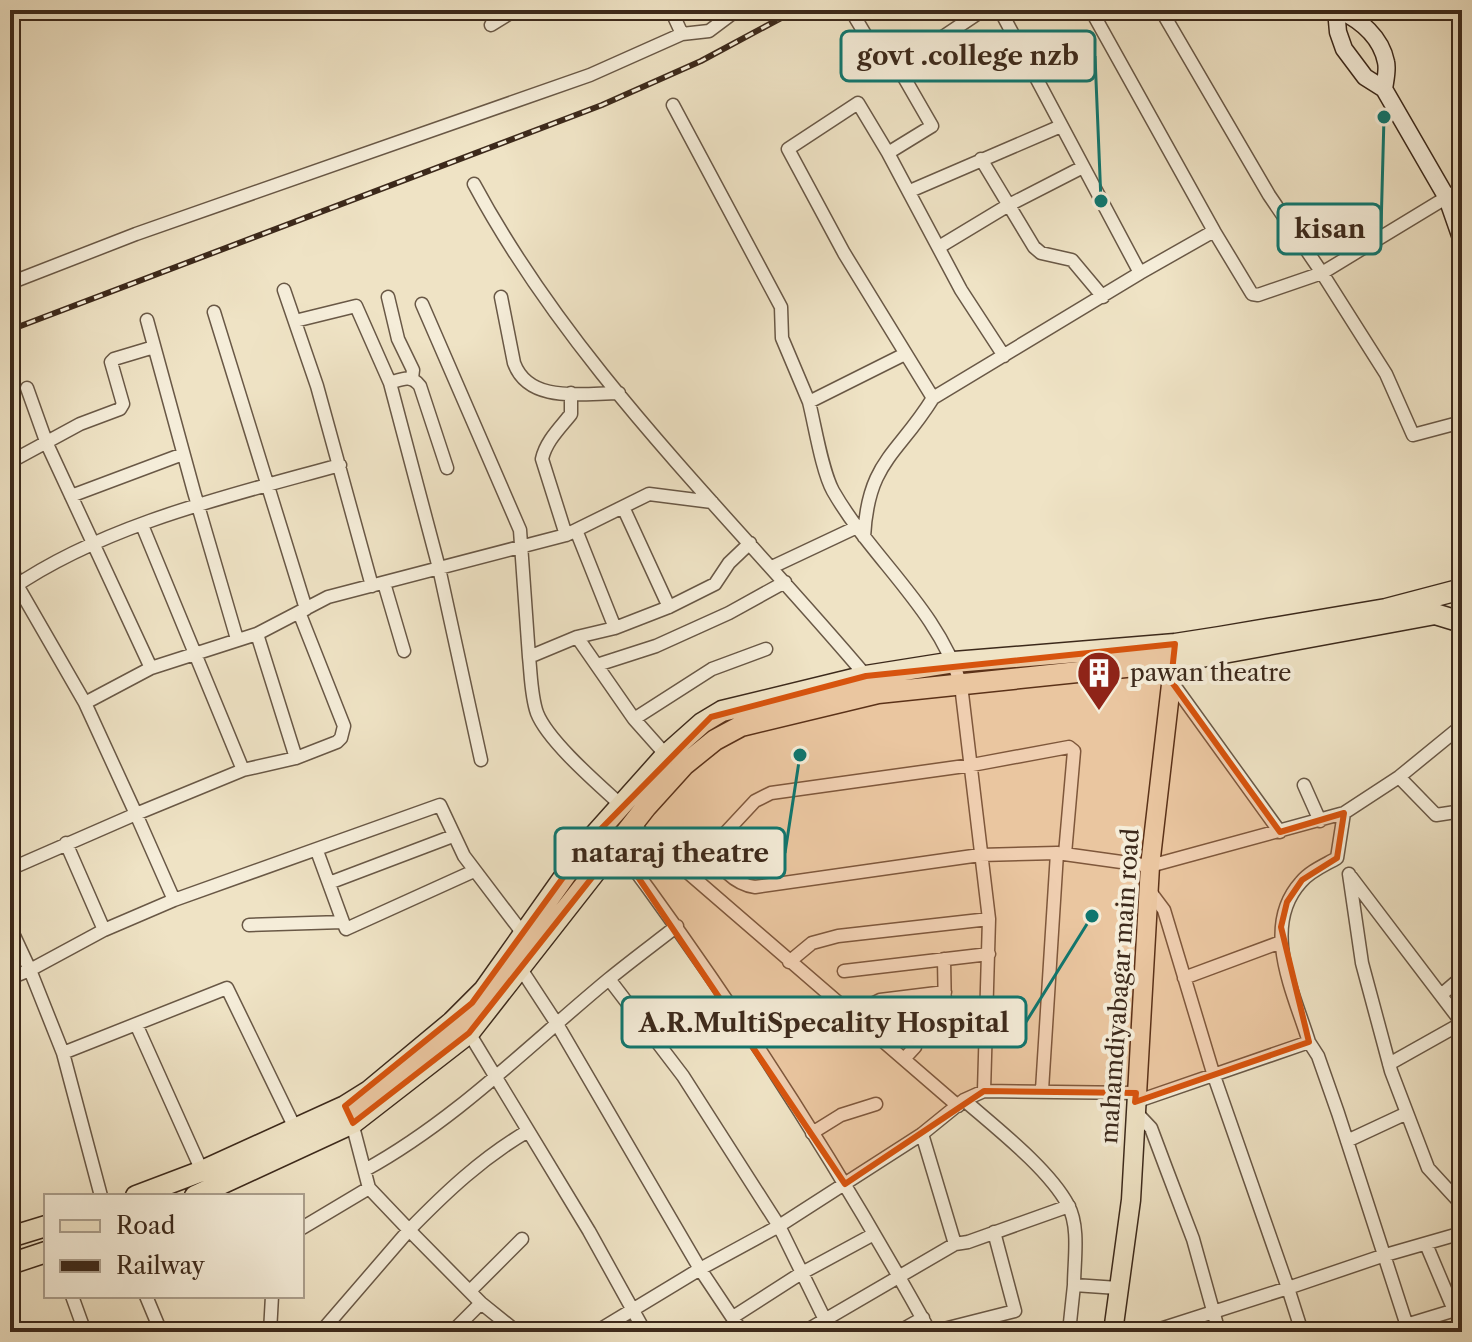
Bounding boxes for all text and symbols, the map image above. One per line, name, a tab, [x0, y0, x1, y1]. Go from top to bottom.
callout: govt .college nzb	[841, 31, 1095, 81]
text: govt .college nzb	[856, 40, 1079, 72]
callout: kisan	[1278, 204, 1381, 254]
text: kisan	[1294, 213, 1366, 245]
building icon: pawan theatre	[1075, 649, 1123, 712]
place label: pawan theatre	[1130, 658, 1291, 687]
street label: mahamdiyabagar main road	[1094, 827, 1145, 1145]
callout: nataraj theatre	[555, 828, 785, 878]
text: nataraj theatre	[571, 837, 769, 869]
callout: A.R.MultiSpecality Hospital	[622, 997, 1026, 1047]
text: A.R.MultiSpecality Hospital	[638, 1007, 1009, 1039]
legend	[44, 1194, 304, 1298]
text: Road	[116, 1211, 176, 1240]
text: Railway	[116, 1251, 206, 1280]

